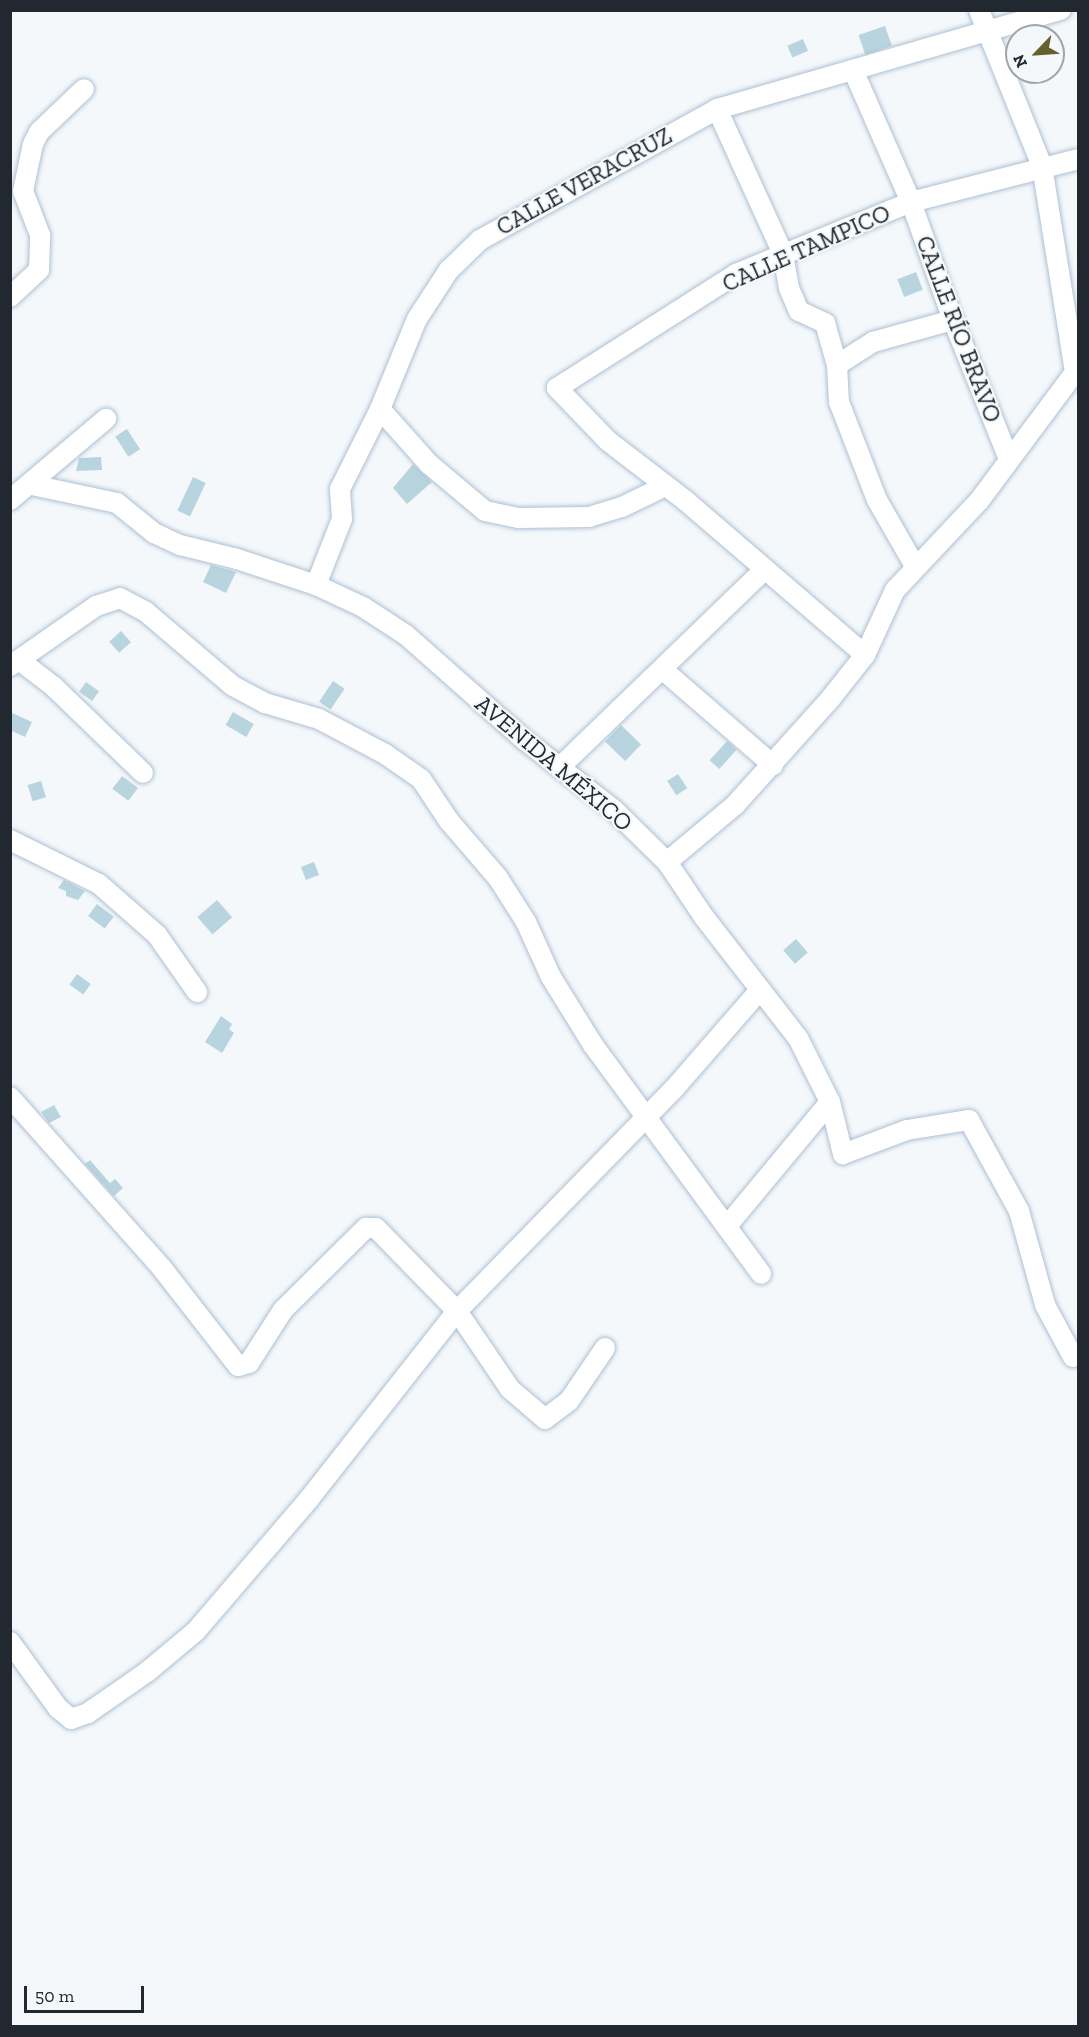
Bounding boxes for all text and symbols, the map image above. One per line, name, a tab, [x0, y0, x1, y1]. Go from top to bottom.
north arrow	[1005, 24, 1065, 84]
text: N	[1009, 51, 1031, 71]
street label: CALLE VERACRUZ	[491, 121, 677, 241]
street label: CALLE TAMPICO	[717, 198, 895, 298]
street label: CALLE RÍO BRAVO	[910, 232, 1008, 426]
street label: AVENIDA MÉXICO	[469, 689, 639, 837]
scale bar	[27, 1974, 147, 2012]
text: 50 m	[35, 1985, 74, 2007]

